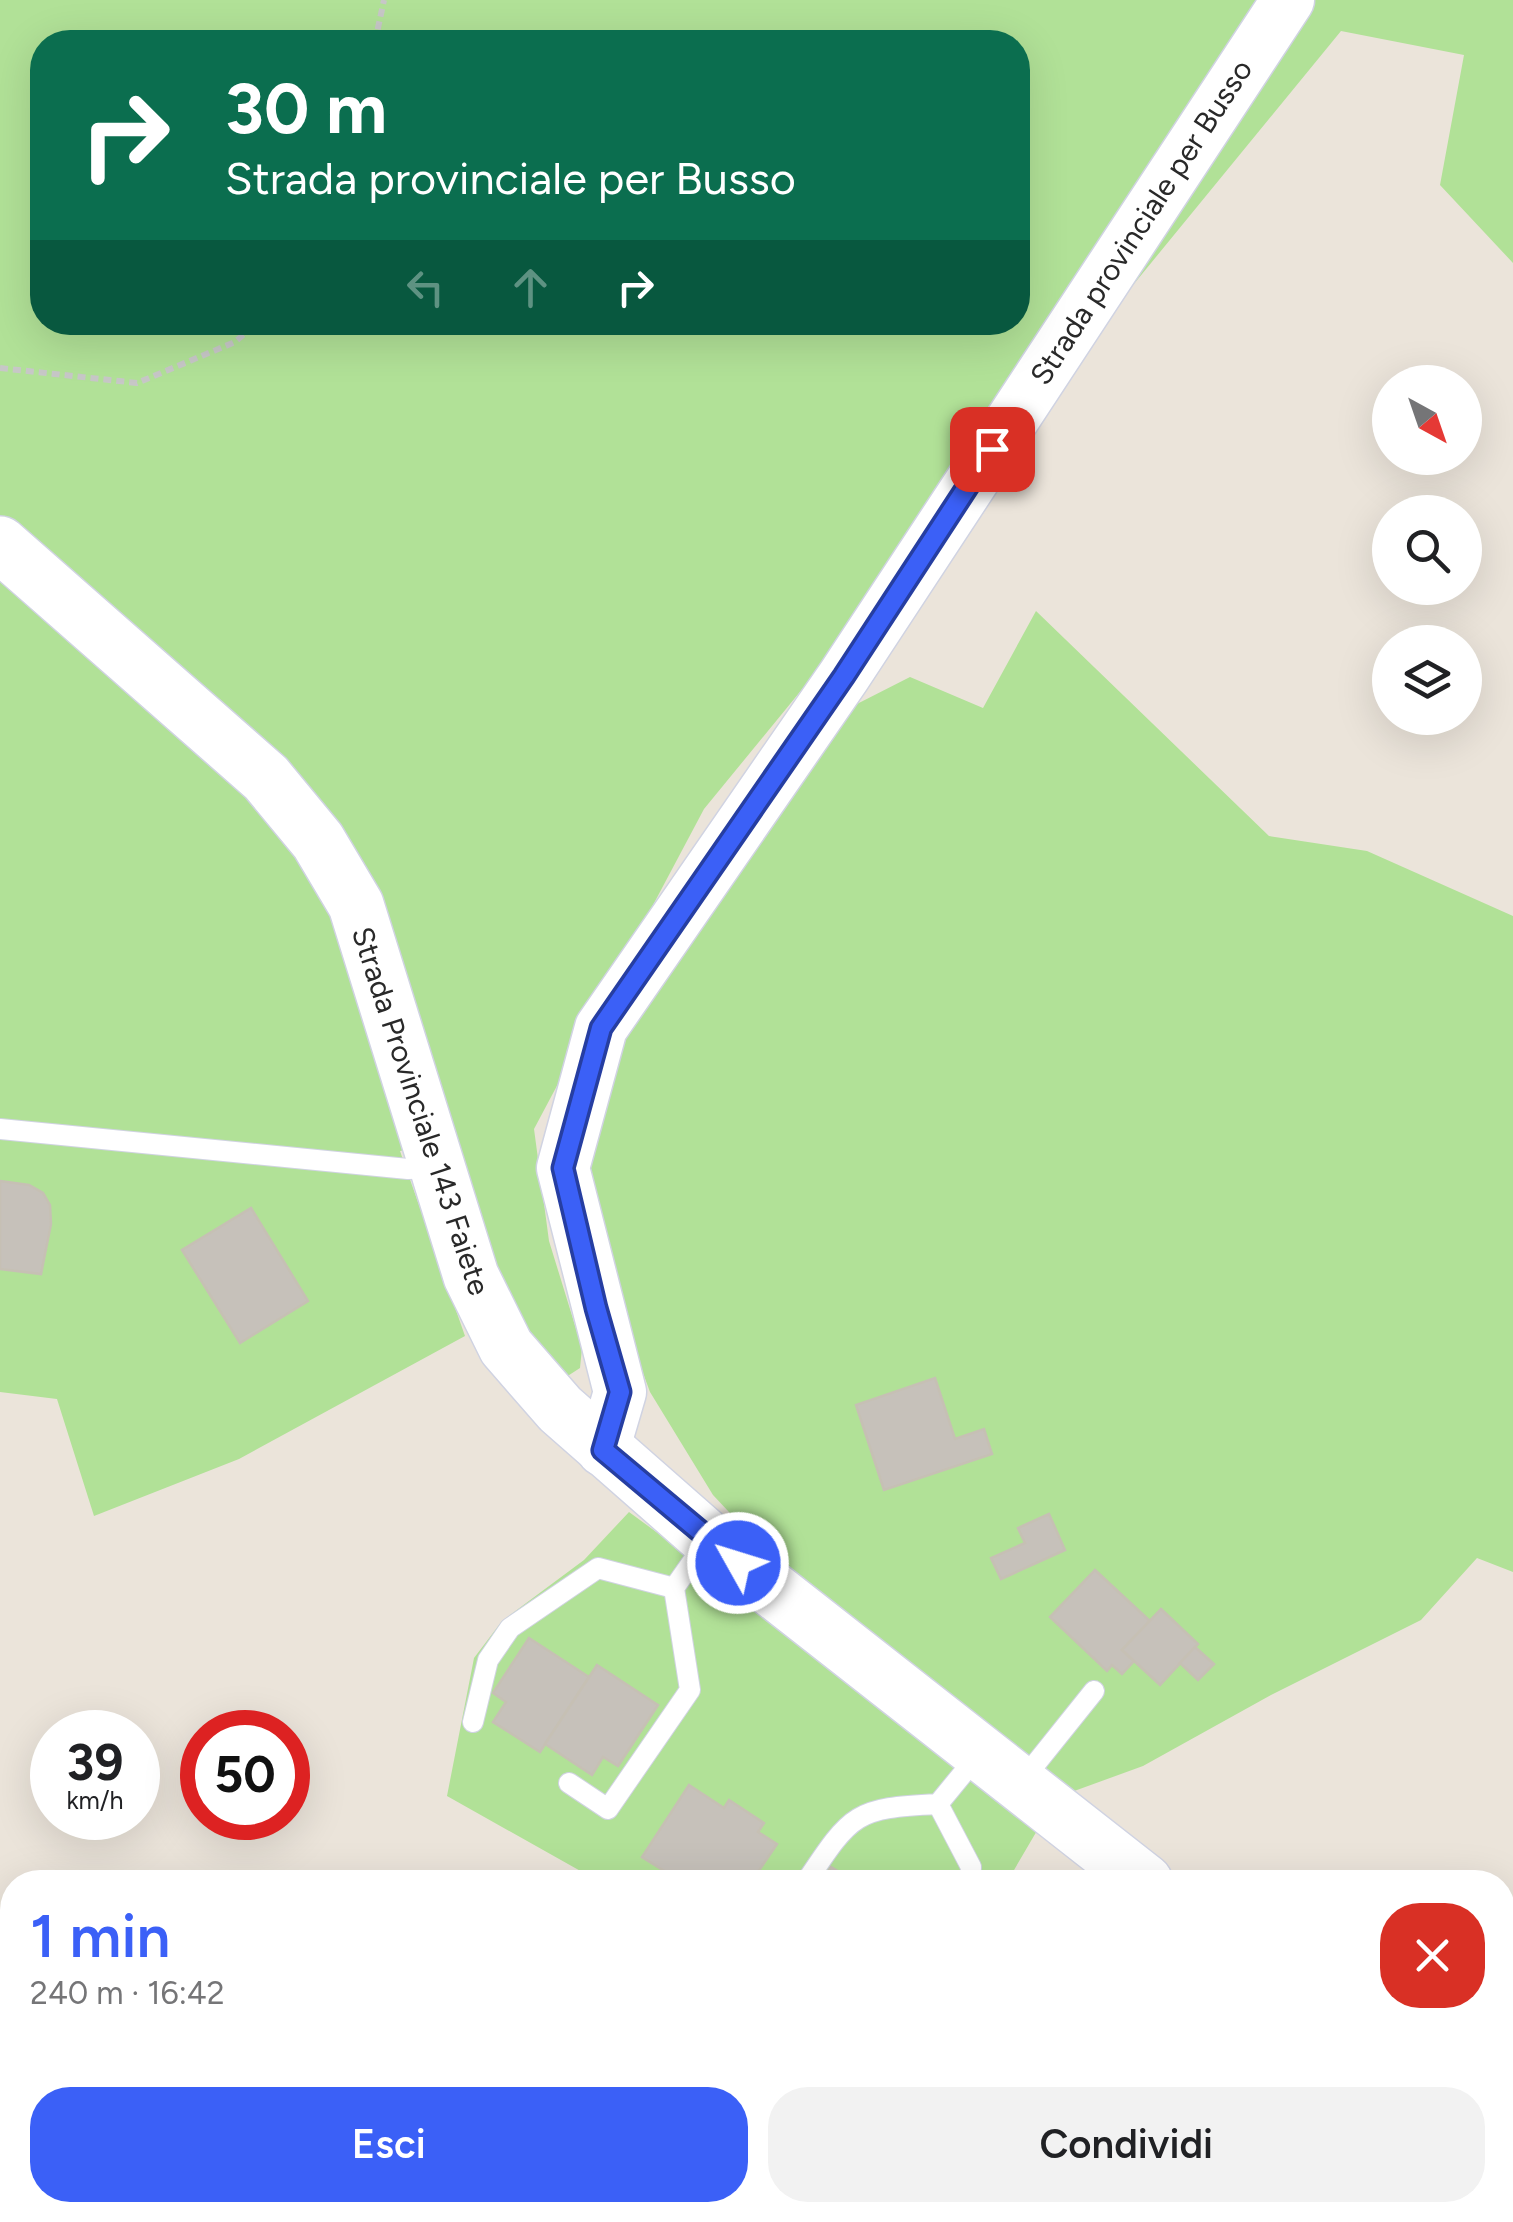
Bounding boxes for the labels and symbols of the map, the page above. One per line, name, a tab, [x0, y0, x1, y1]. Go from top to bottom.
street label: Strada provinciale per Busso	[1022, 52, 1260, 392]
north arrow	[1372, 365, 1482, 475]
pin	[950, 407, 1035, 492]
street label: Strada Provinciale 143 Faiete	[344, 922, 498, 1300]
position arrow	[686, 1511, 790, 1615]
speed limit sign: 50	[180, 1710, 310, 1840]

